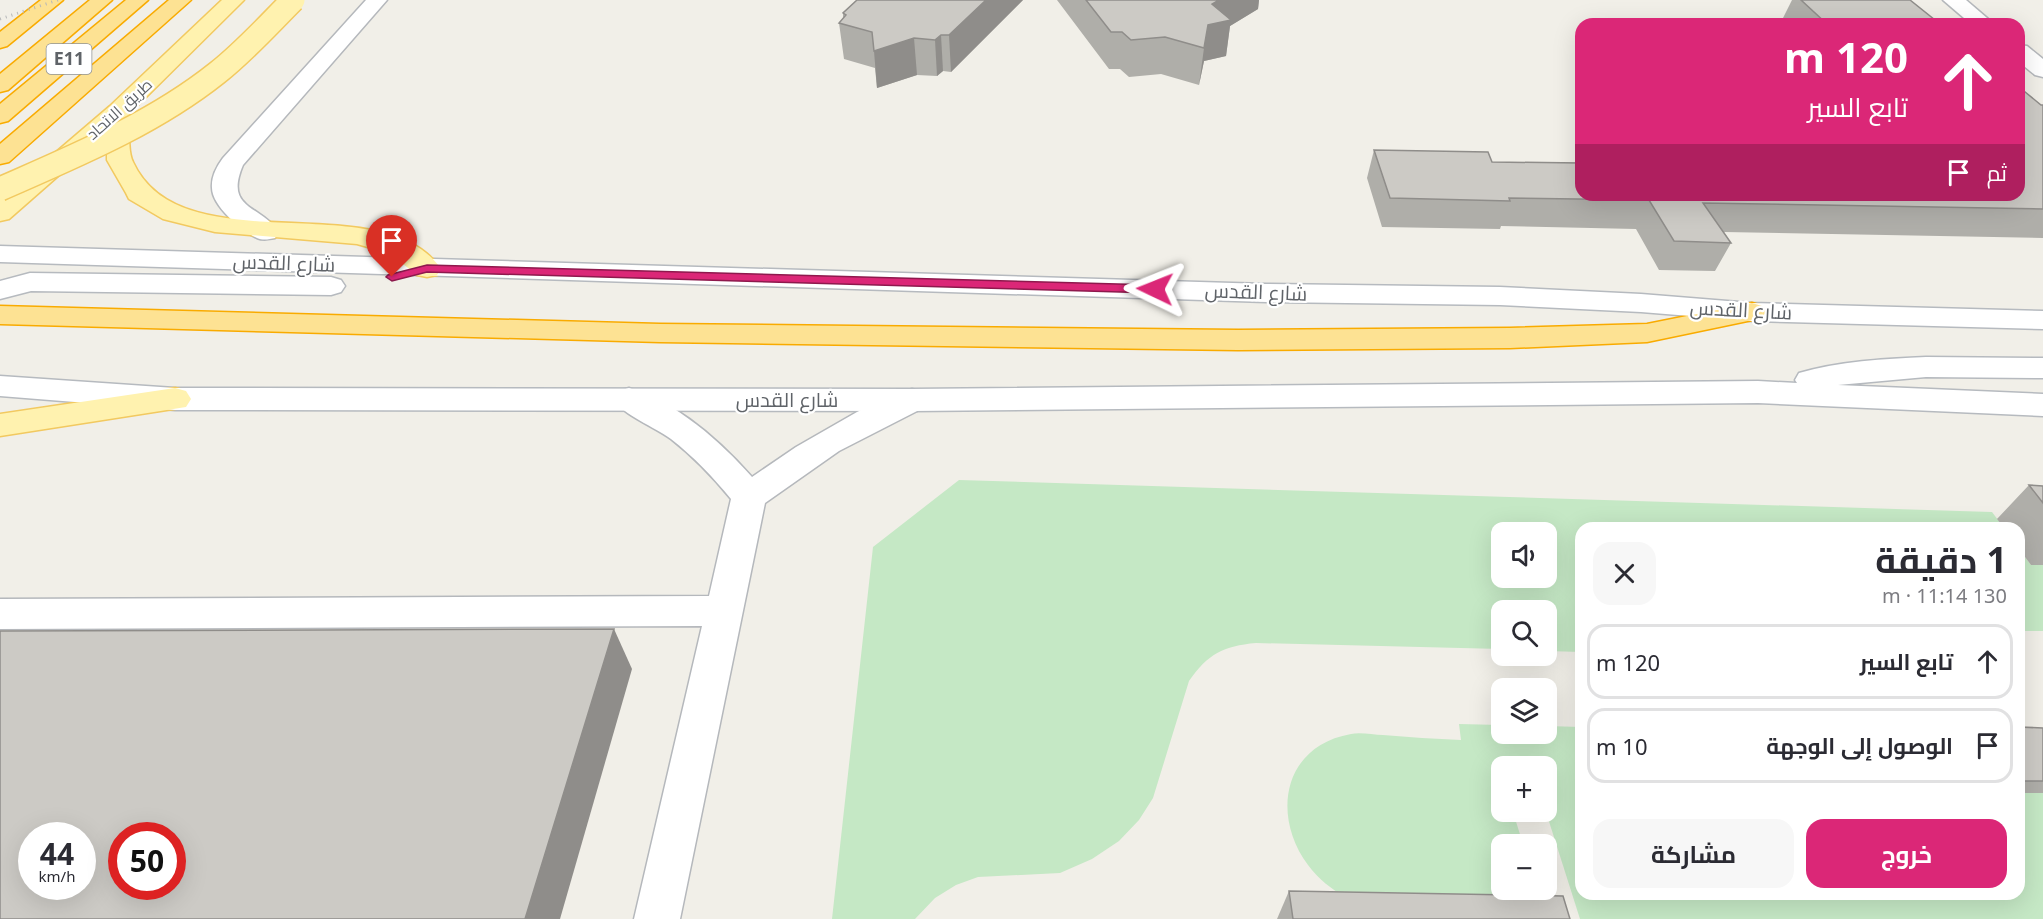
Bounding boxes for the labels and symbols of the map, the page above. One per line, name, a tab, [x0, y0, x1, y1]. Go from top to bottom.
road number: E11	[46, 44, 92, 74]
street label: طريق الاتحاد	[81, 73, 157, 145]
pin	[366, 215, 417, 277]
street label: شارع القدس	[232, 247, 336, 279]
position arrow	[1123, 257, 1187, 321]
street label: شارع القدس	[1204, 276, 1308, 308]
street label: شارع القدس	[1689, 293, 1793, 327]
street label: شارع القدس	[736, 386, 838, 414]
speed limit sign: 50	[108, 822, 186, 900]

